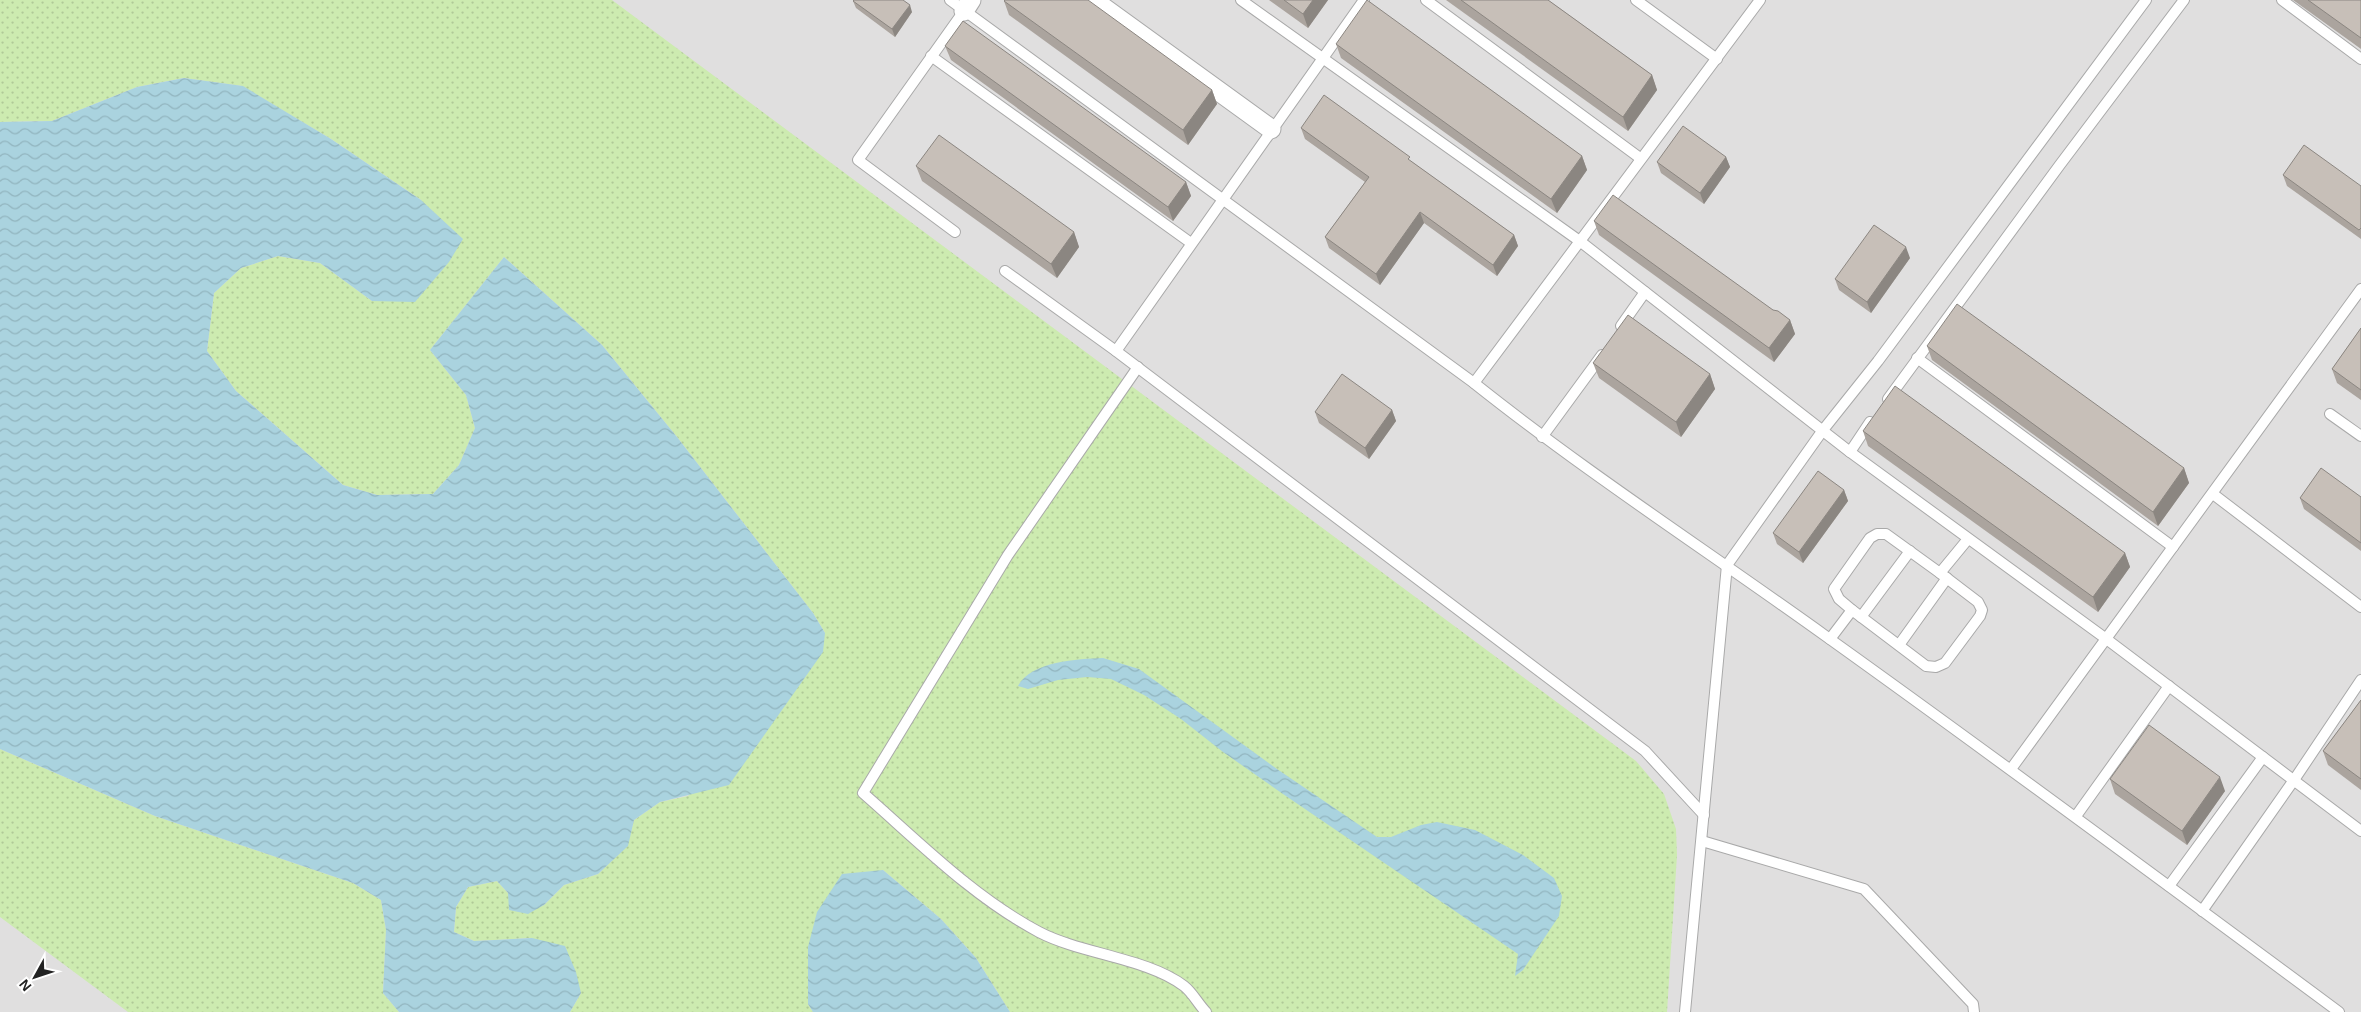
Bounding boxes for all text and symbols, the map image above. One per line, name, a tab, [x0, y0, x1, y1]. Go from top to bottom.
north arrow	[10, 952, 60, 1002]
text: N	[16, 976, 34, 994]

